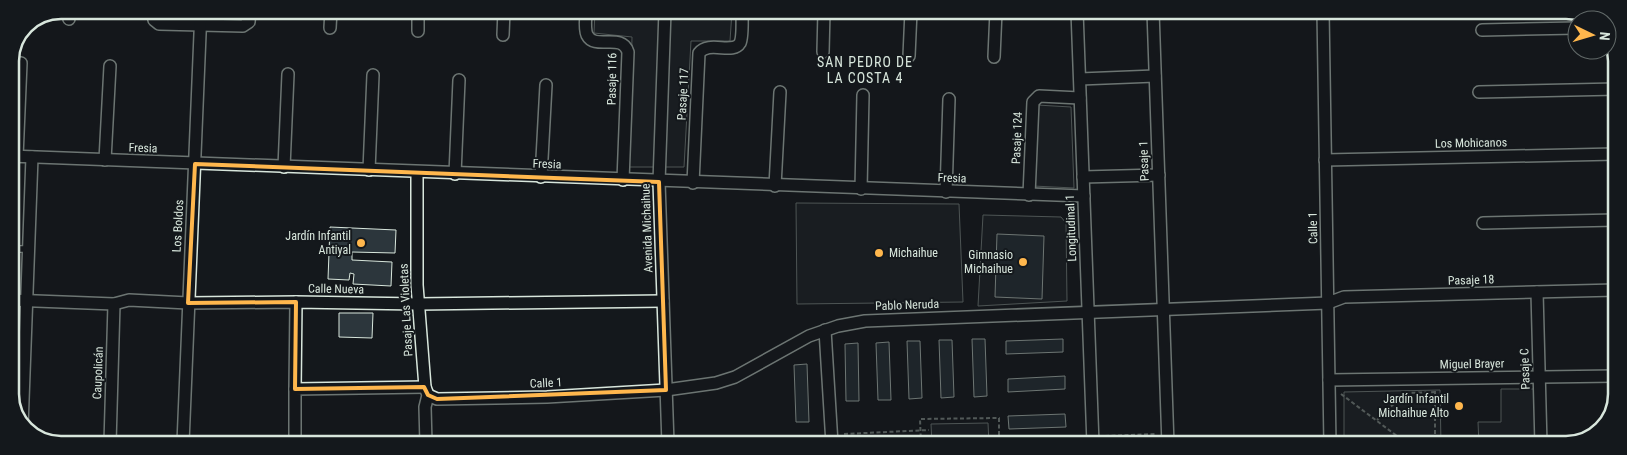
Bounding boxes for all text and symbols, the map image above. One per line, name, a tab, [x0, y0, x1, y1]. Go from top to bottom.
north arrow	[1567, 10, 1617, 60]
text: N	[1597, 31, 1613, 41]
street label: Pasaje 116	[605, 53, 619, 105]
district label: SAN PEDRO DE LA COSTA 4	[817, 54, 913, 86]
street label: Pasaje 117	[675, 67, 691, 121]
street label: Pasaje 124	[1009, 112, 1025, 164]
street label: Los Mohicanos	[1435, 135, 1507, 151]
street label: Pasaje 1	[1136, 140, 1152, 182]
street label: Fresia	[128, 141, 158, 156]
street label: Fresia	[532, 157, 562, 172]
street label: Fresia	[937, 171, 967, 186]
street label: Avenida Michaihue	[638, 183, 656, 273]
street label: Longitudinal 1	[1063, 194, 1079, 262]
street label: Los Boldos	[170, 199, 186, 253]
street label: Calle 1	[1306, 212, 1320, 244]
place label: Jardín Infantil Antiyal	[285, 229, 351, 257]
marker: Jardín Infantil Antiyal	[355, 237, 367, 249]
place label: Michaihue	[889, 246, 938, 260]
marker: Michaihue	[873, 247, 885, 259]
place label: Gimnasio Michaihue	[964, 248, 1013, 276]
marker: Gimnasio Michaihue	[1017, 256, 1029, 268]
street label: Pasaje Las Violetas	[397, 263, 415, 357]
street label: Pasaje 18	[1448, 272, 1495, 288]
street label: Calle Nueva	[308, 282, 364, 296]
street label: Pablo Neruda	[875, 297, 939, 313]
street label: Caupolicán	[90, 346, 106, 400]
street label: Pasaje C	[1517, 348, 1533, 390]
street label: Miguel Brayer	[1440, 356, 1505, 372]
street label: Calle 1	[529, 375, 563, 391]
place label: Jardín Infantil Michaihue Alto	[1378, 392, 1449, 420]
marker: Jardín Infantil Michaihue Alto	[1453, 400, 1465, 412]

